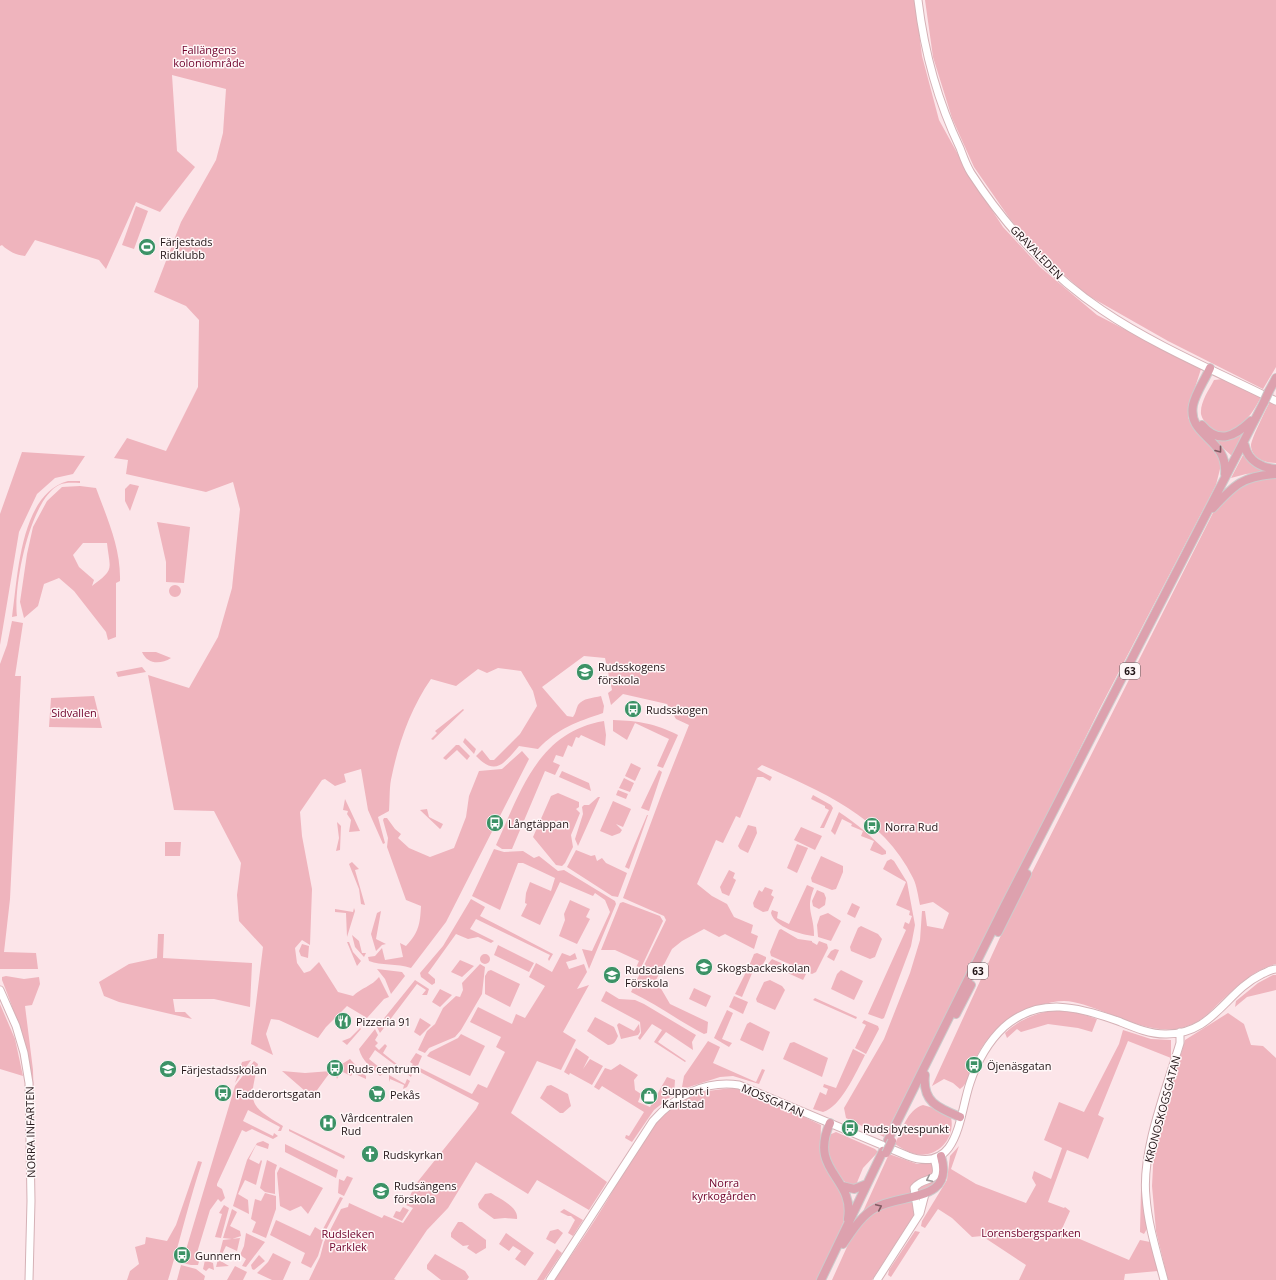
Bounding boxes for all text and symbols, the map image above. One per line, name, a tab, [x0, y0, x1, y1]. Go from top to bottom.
park label: Fallängens koloniområde	[173, 42, 245, 70]
street label: GRAVALEDEN	[1007, 222, 1067, 282]
place label: Färjestads Ridklubb	[160, 234, 213, 262]
sports icon: Färjestads Ridklubb	[137, 237, 157, 257]
one-way arrow	[1214, 445, 1221, 452]
place label: Rudsskogens förskola	[598, 659, 665, 687]
school or university icon: Rudsskogens förskola	[575, 662, 595, 682]
road number: 63	[1120, 663, 1140, 679]
bus stop icon: Rudsskogen	[623, 699, 643, 719]
place label: Rudsskogen	[646, 702, 708, 717]
park label: Sidvallen	[51, 705, 97, 720]
bus stop icon: Långtäppan	[485, 813, 505, 833]
place label: Långtäppan	[508, 816, 569, 831]
bus stop icon: Norra Rud	[862, 816, 882, 836]
place label: Norra Rud	[885, 819, 938, 834]
school or university icon: Skogsbackeskolan	[694, 957, 714, 977]
place label: Skogsbackeskolan	[717, 960, 810, 975]
place label: Rudsdalens Förskola	[625, 962, 684, 990]
road number: 63	[968, 963, 988, 979]
school or university icon: Rudsdalens Förskola	[602, 965, 622, 985]
restaurant icon: Pizzeria 91	[333, 1011, 353, 1031]
place label: Pizzeria 91	[356, 1014, 411, 1029]
street label: KRONOSKOGSGATAN	[1140, 1054, 1184, 1164]
bus stop icon: Öjenäsgatan	[964, 1055, 984, 1075]
bus stop icon: Ruds centrum	[325, 1058, 345, 1078]
place label: Öjenäsgatan	[987, 1058, 1051, 1073]
school or university icon: Färjestadsskolan	[158, 1059, 178, 1079]
place label: Ruds centrum	[348, 1061, 420, 1076]
place label: Färjestadsskolan	[181, 1062, 267, 1077]
street label: MOSSGATAN	[739, 1080, 807, 1120]
bus stop icon: Fadderortsgatan	[213, 1083, 233, 1103]
place label: Support i Karlstad	[662, 1083, 709, 1111]
supermarket icon: Pekås	[367, 1084, 387, 1104]
street label: NORRA INFARTEN	[22, 1086, 38, 1178]
place label: Fadderortsgatan	[236, 1086, 321, 1101]
shop icon: Support i Karlstad	[639, 1086, 659, 1106]
place label: Pekås	[390, 1087, 420, 1102]
place label: Vårdcentralen Rud	[341, 1110, 413, 1138]
hospital icon: Vårdcentralen Rud	[318, 1113, 338, 1133]
bus stop icon: Ruds bytespunkt	[840, 1118, 860, 1138]
place label: Ruds bytespunkt	[863, 1121, 949, 1136]
church icon: Rudskyrkan	[360, 1144, 380, 1164]
place label: Rudskyrkan	[383, 1147, 443, 1162]
one-way arrow	[926, 1174, 933, 1182]
park label: Norra kyrkogården	[692, 1175, 756, 1203]
place label: Rudsängens förskola	[394, 1178, 457, 1206]
school or university icon: Rudsängens förskola	[371, 1181, 391, 1201]
one-way arrow	[875, 1204, 882, 1212]
park label: Lorensbergsparken	[981, 1225, 1081, 1240]
park label: Rudsleken Parklek	[321, 1226, 375, 1254]
bus stop icon: Gunnern	[172, 1245, 192, 1265]
place label: Gunnern	[195, 1248, 241, 1263]

